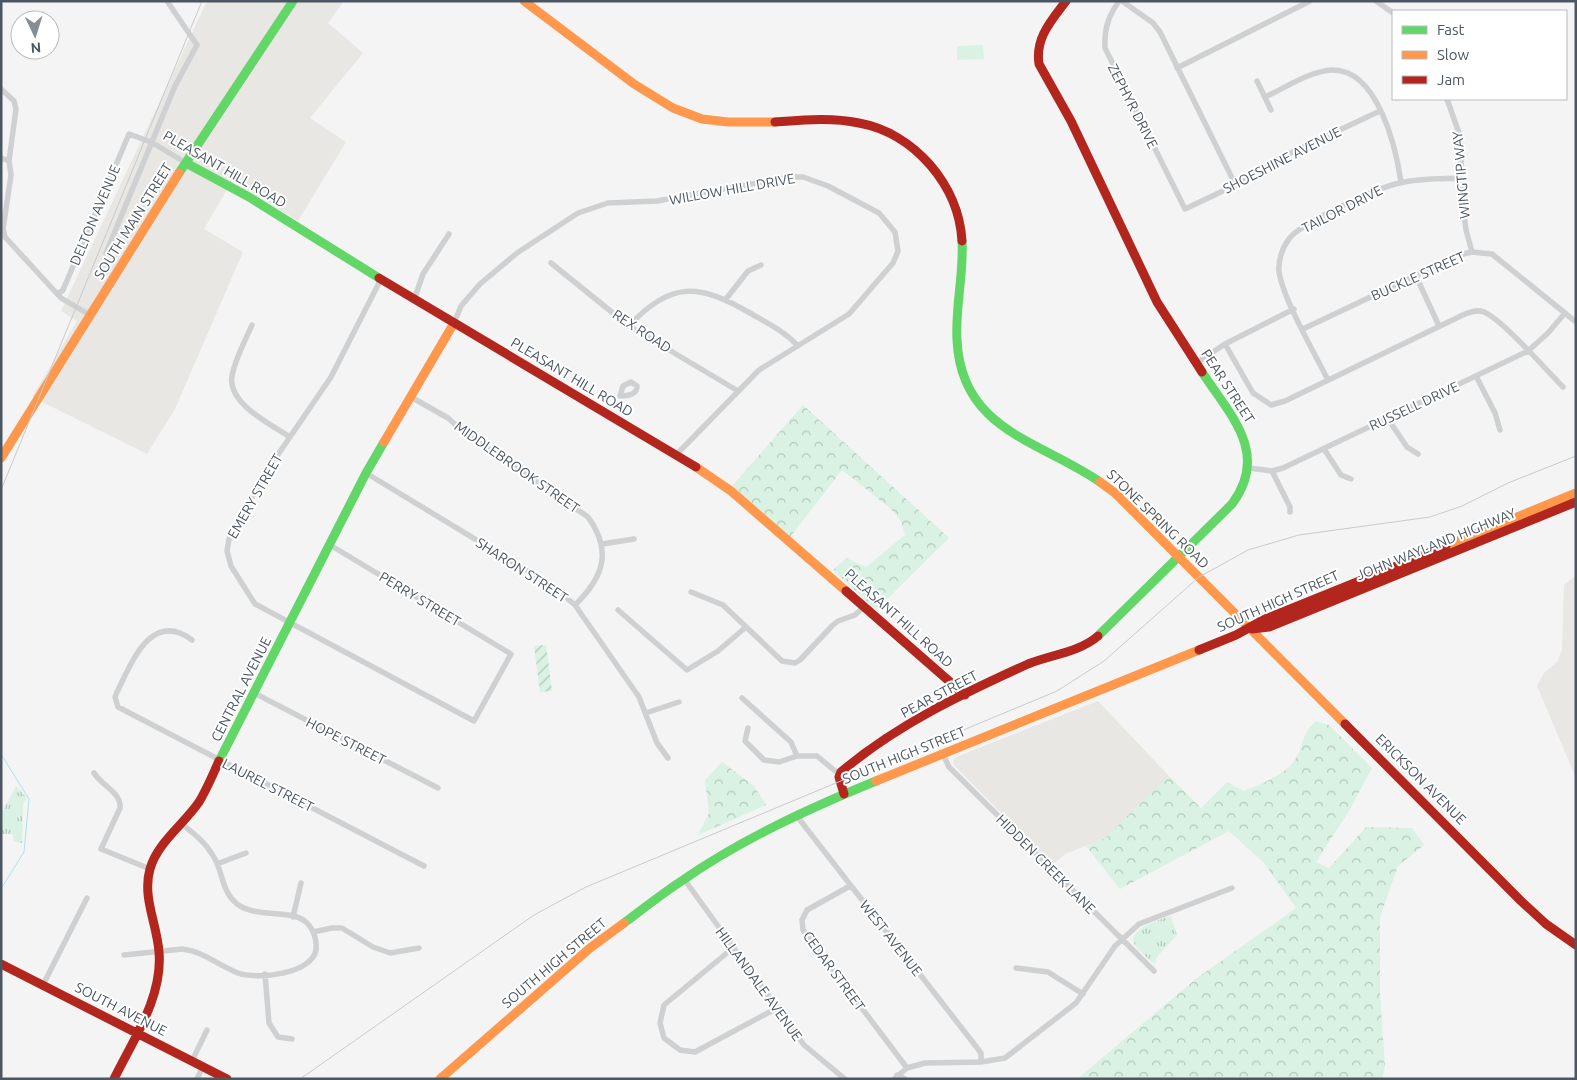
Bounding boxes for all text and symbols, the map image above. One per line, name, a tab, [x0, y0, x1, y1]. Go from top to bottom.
north arrow	[10, 10, 60, 60]
legend	[1392, 10, 1567, 100]
text: Fast	[1437, 21, 1465, 38]
text: N	[30, 40, 42, 56]
text: Slow	[1437, 46, 1470, 63]
street label: ZEPHYR DRIVE	[1105, 61, 1161, 151]
text: Jam	[1437, 71, 1465, 88]
street label: SHOESHINE AVENUE	[1220, 123, 1344, 197]
street label: PLEASANT HILL ROAD	[161, 127, 290, 211]
street label: WINGTIP WAY	[1449, 131, 1473, 219]
street label: SOUTH MAIN STREET	[91, 160, 175, 282]
street label: DELTON AVENUE	[67, 162, 123, 268]
street label: WILLOW HILL DRIVE	[668, 170, 796, 208]
street label: TAILOR DRIVE	[1299, 182, 1385, 236]
street label: BUCKLE STREET	[1369, 248, 1468, 304]
street label: REX ROAD	[610, 306, 674, 356]
street label: PLEASANT HILL ROAD	[508, 334, 636, 420]
street label: PEAR STREET	[1198, 346, 1258, 426]
street label: RUSSELL DRIVE	[1367, 378, 1462, 434]
street label: MIDDLEBROOK STREET	[451, 418, 583, 516]
street label: EMERY STREET	[224, 451, 286, 541]
street label: STONE SPRING ROAD	[1104, 466, 1212, 572]
street label: JOHN WAYLAND HIGHWAY	[1354, 505, 1518, 583]
street label: SHARON STREET	[473, 534, 571, 606]
street label: PLEASANT HILL ROAD	[842, 565, 956, 671]
street label: SOUTH HIGH STREET	[1215, 567, 1341, 635]
street label: PERRY STREET	[376, 568, 464, 630]
street label: CENTRAL AVENUE	[208, 634, 274, 744]
street label: PEAR STREET	[898, 667, 980, 721]
street label: HOPE STREET	[303, 714, 389, 768]
street label: SOUTH HIGH STREET	[840, 723, 968, 787]
street label: ERICKSON AVENUE	[1372, 730, 1470, 828]
street label: LAUREL STREET	[220, 755, 317, 815]
street label: HIDDEN CREEK LANE	[993, 811, 1099, 917]
street label: WEST AVENUE	[856, 897, 926, 979]
street label: SOUTH HIGH STREET	[499, 914, 610, 1011]
street label: HILLANDALE AVENUE	[712, 924, 806, 1044]
street label: CEDAR STREET	[800, 928, 868, 1014]
street label: SOUTH AVENUE	[72, 979, 170, 1039]

